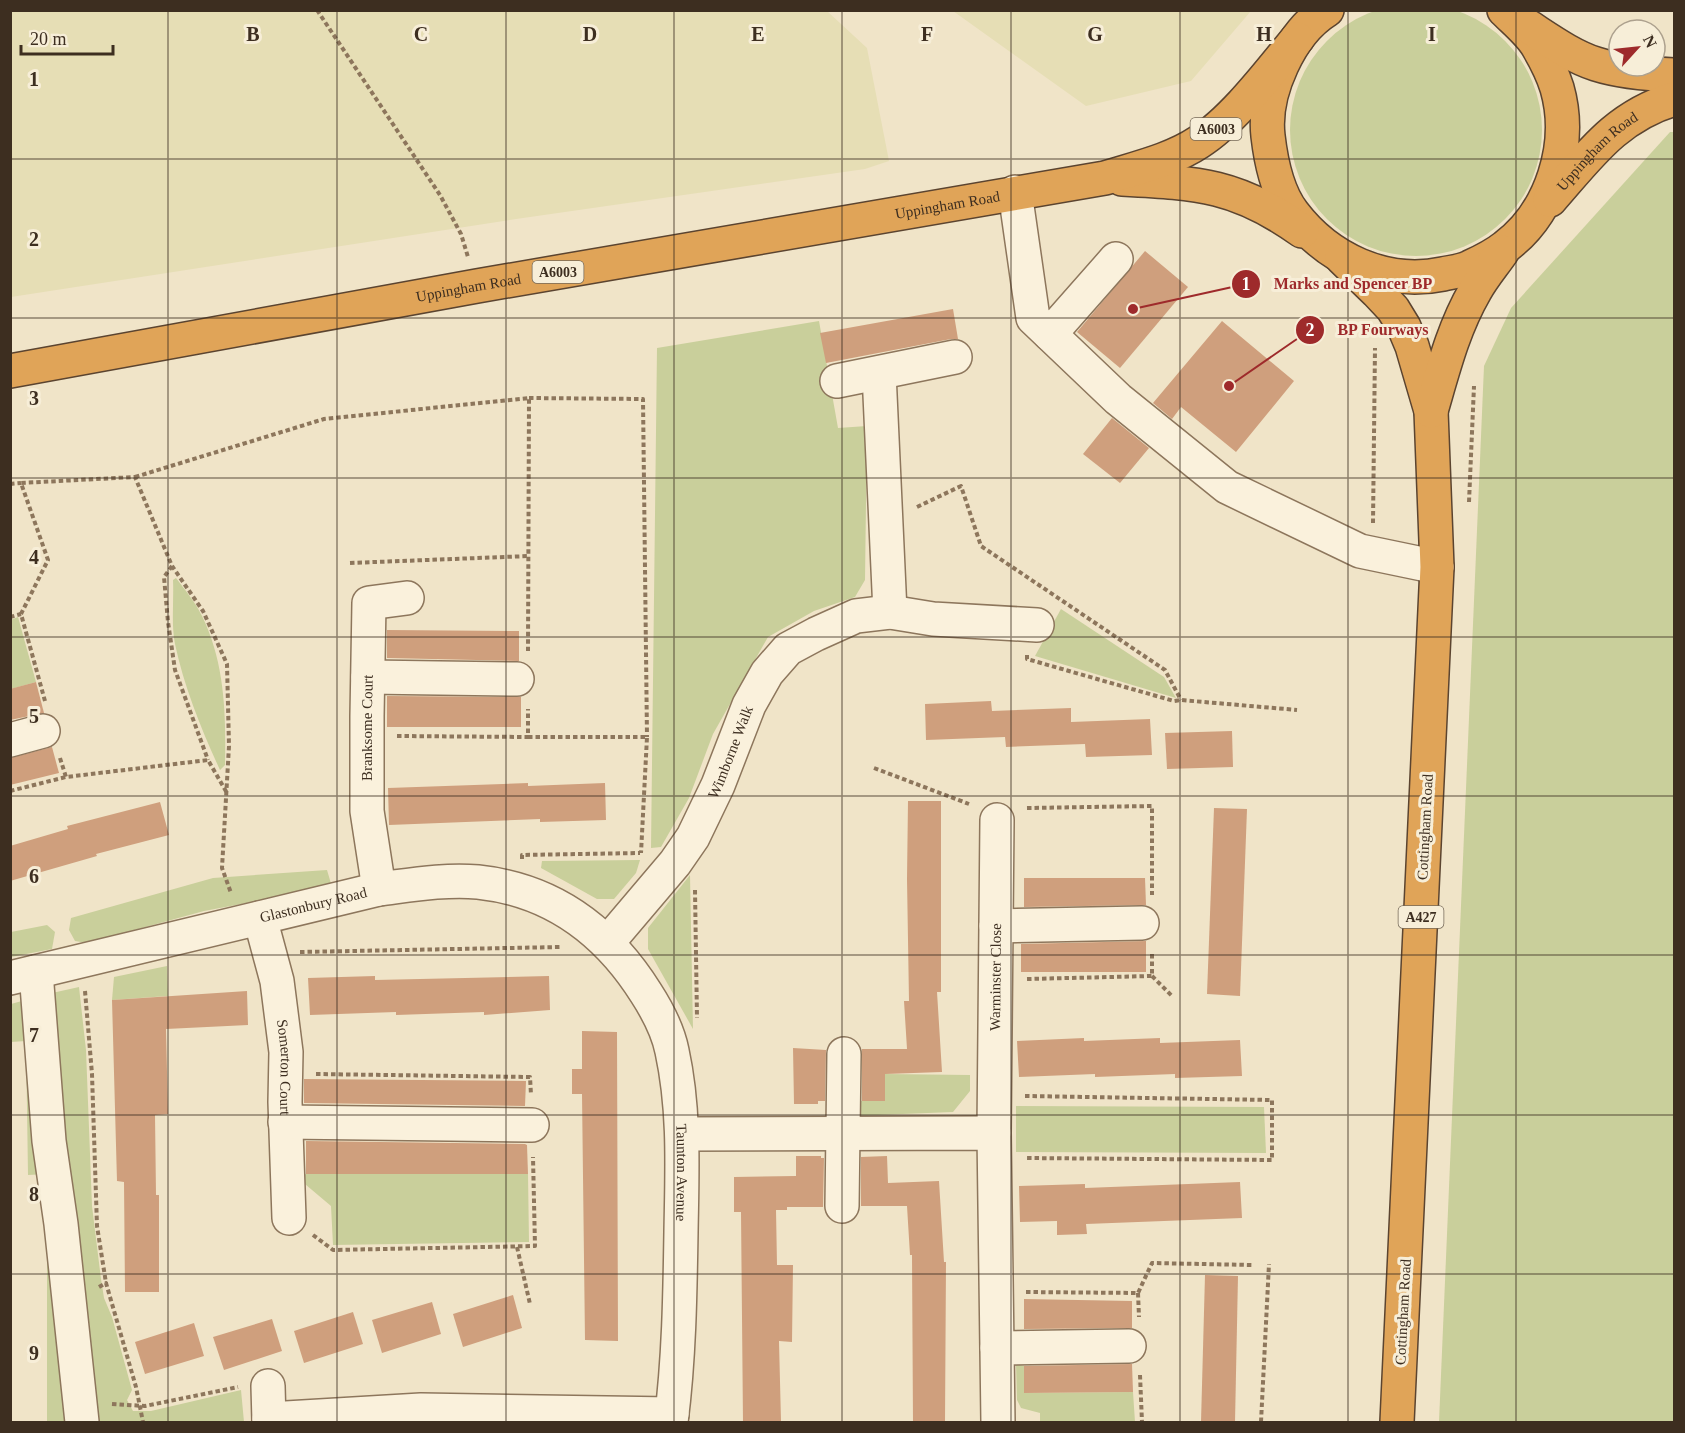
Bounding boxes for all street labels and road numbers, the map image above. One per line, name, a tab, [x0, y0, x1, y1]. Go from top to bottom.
street label: Uppingham Road	[1554, 109, 1641, 194]
road number: A6003	[1190, 118, 1242, 140]
street label: Uppingham Road	[894, 188, 1002, 222]
road number: A6003	[532, 261, 584, 283]
street label: Uppingham Road	[415, 270, 523, 305]
street label: Branksome Court	[359, 674, 376, 781]
street label: Wimborne Walk	[705, 703, 756, 801]
street label: Cottingham Road	[1414, 773, 1436, 880]
street label: Glastonbury Road	[258, 884, 369, 925]
road number: A427	[1398, 906, 1444, 928]
street label: Warminster Close	[987, 923, 1004, 1031]
street label: Somerton Court	[274, 1018, 294, 1116]
street label: Taunton Avenue	[673, 1123, 690, 1222]
street label: Cottingham Road	[1392, 1258, 1414, 1365]

